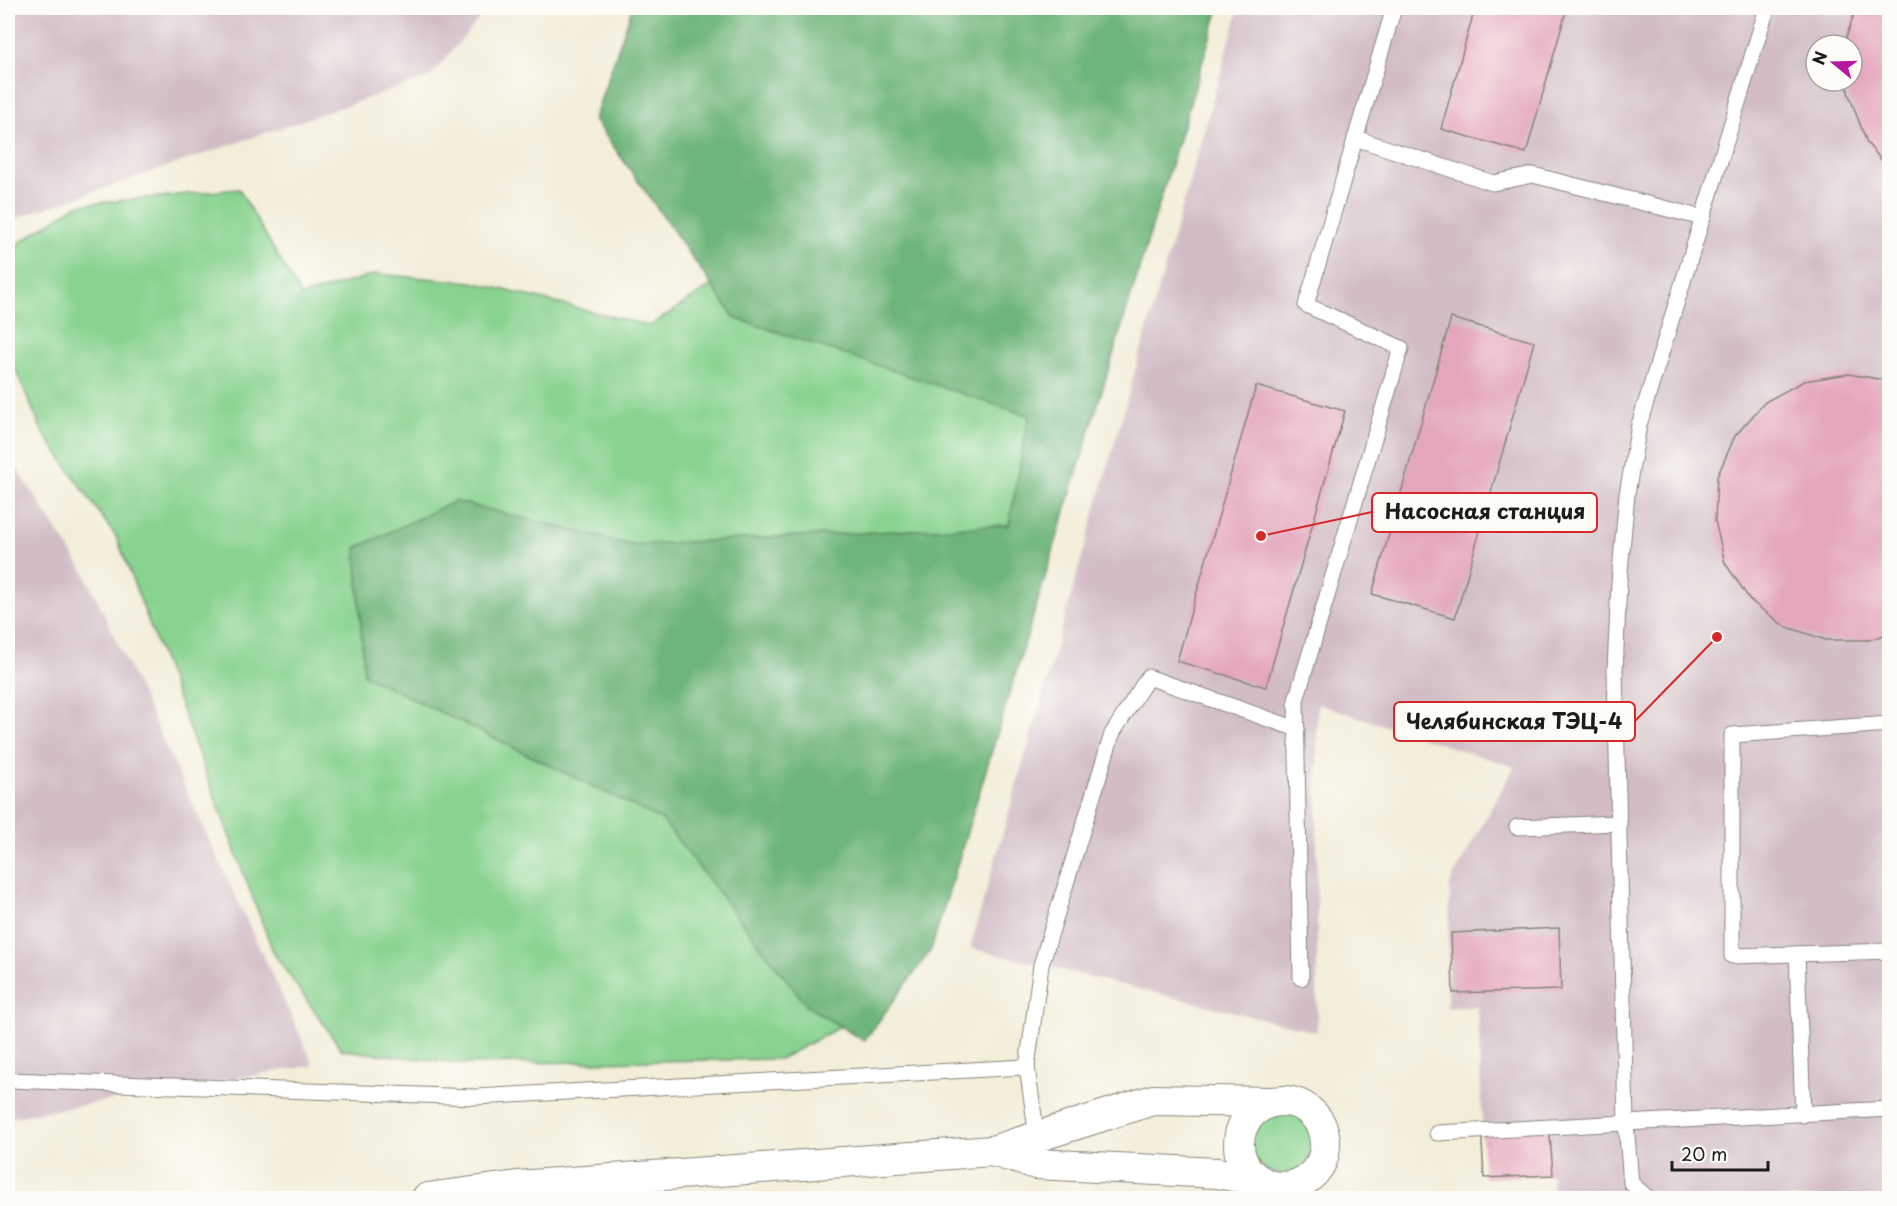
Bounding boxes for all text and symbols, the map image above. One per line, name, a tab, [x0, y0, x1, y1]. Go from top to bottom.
north arrow	[1804, 33, 1864, 93]
text: N	[1805, 48, 1832, 68]
callout: Насосная станция	[1372, 493, 1597, 532]
text: Насосная станция	[1385, 494, 1585, 526]
callout: Челябинская ТЭЦ-4	[1394, 702, 1635, 741]
text: Челябинская ТЭЦ-4	[1406, 704, 1622, 736]
scale bar	[1672, 1134, 1768, 1172]
text: 20 m	[1681, 1140, 1727, 1167]

